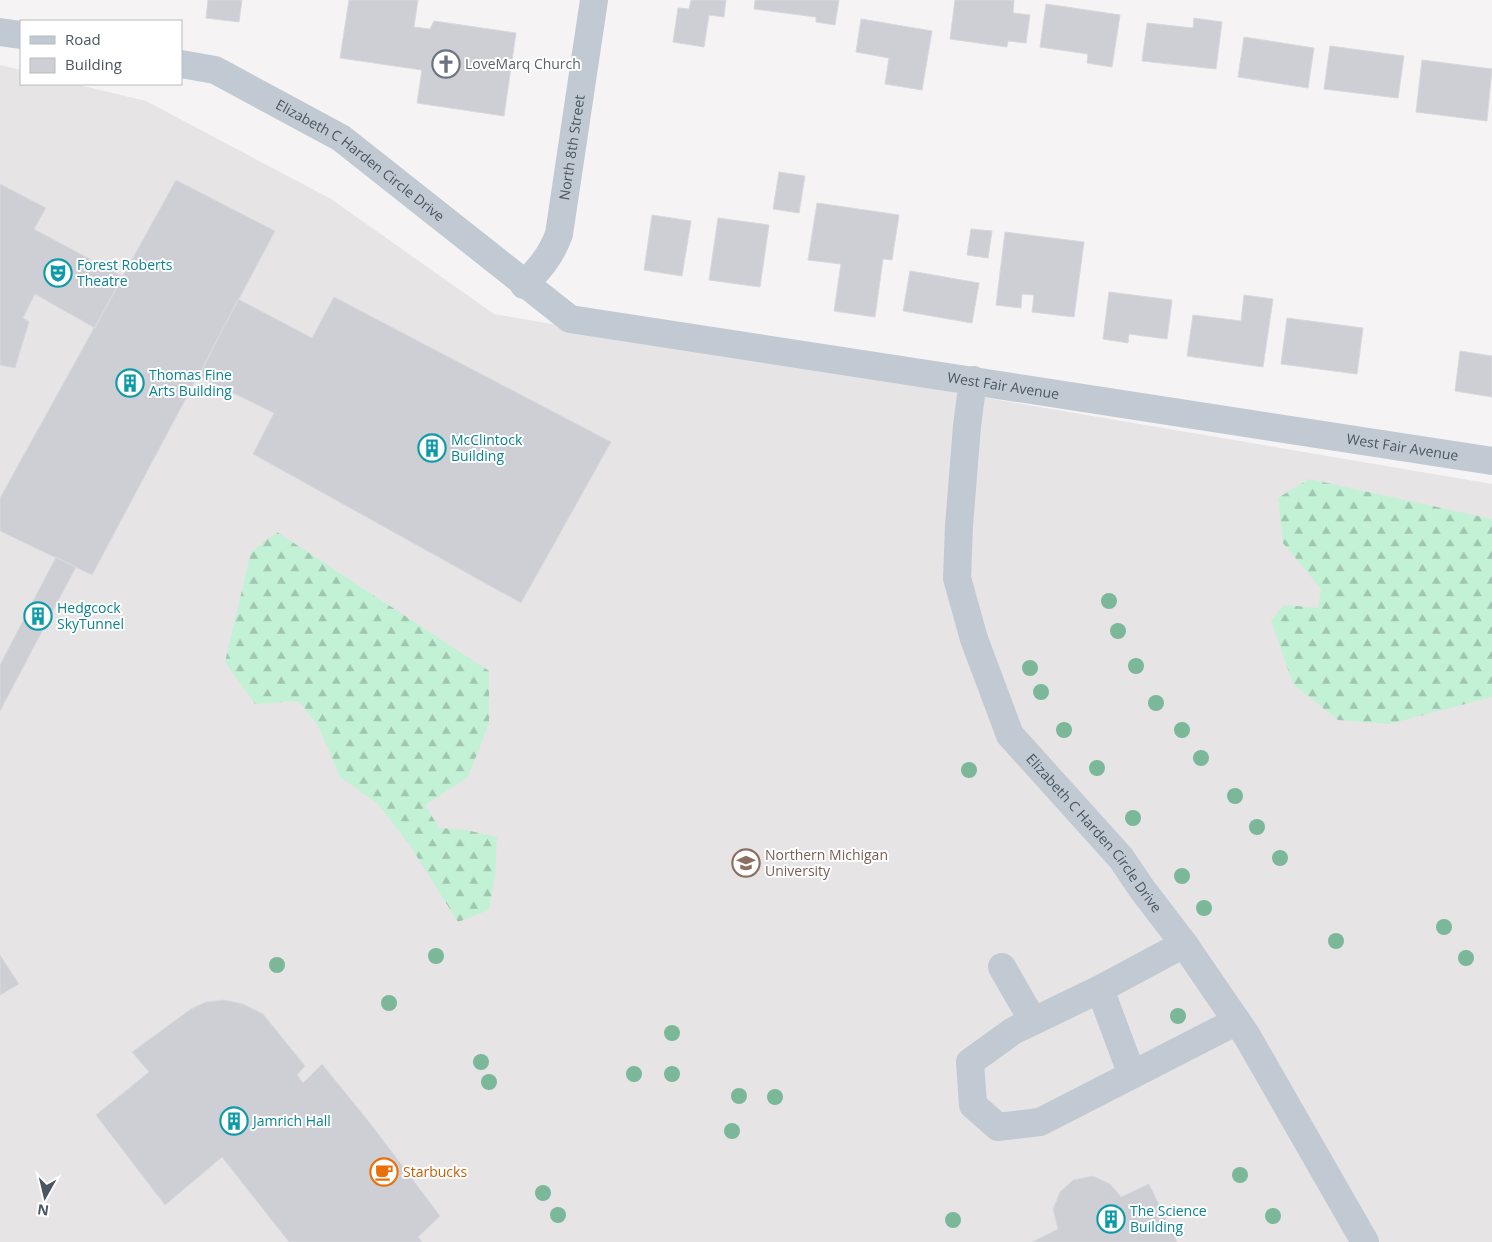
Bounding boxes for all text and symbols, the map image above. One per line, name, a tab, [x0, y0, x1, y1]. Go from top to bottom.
legend	[20, 20, 182, 85]
text: Road	[65, 29, 101, 49]
church icon: LoveMarq Church	[431, 49, 461, 79]
text: Building	[65, 54, 122, 74]
place label: LoveMarq Church	[465, 54, 581, 73]
street label: North 8th Street	[554, 93, 589, 201]
street label: Elizabeth C Harden Circle Drive	[273, 95, 449, 225]
place label: Forest Roberts Theatre	[77, 255, 173, 290]
theatre icon: Forest Roberts Theatre	[43, 258, 73, 288]
place label: Thomas Fine Arts Building	[149, 365, 232, 400]
street label: West Fair Avenue	[946, 367, 1061, 403]
building icon: Thomas Fine Arts Building	[115, 368, 145, 398]
street label: West Fair Avenue	[1345, 429, 1460, 465]
place label: McClintock Building	[451, 430, 523, 465]
building icon: McClintock Building	[417, 433, 447, 463]
place label: Hedgcock SkyTunnel	[57, 598, 124, 633]
building icon: Hedgcock SkyTunnel	[23, 601, 53, 631]
street label: Elizabeth C Harden Circle Drive	[1022, 749, 1167, 916]
place label: Northern Michigan University	[765, 845, 888, 880]
school or university icon: Northern Michigan University	[731, 848, 761, 878]
building icon: Jamrich Hall	[219, 1106, 249, 1136]
place label: Jamrich Hall	[251, 1111, 331, 1130]
cafe icon: Starbucks	[369, 1157, 399, 1187]
place label: Starbucks	[403, 1162, 467, 1181]
north arrow	[20, 1172, 70, 1222]
text: N	[36, 1200, 50, 1221]
place label: The Science Building	[1130, 1201, 1207, 1236]
building icon: The Science Building	[1096, 1204, 1126, 1234]

